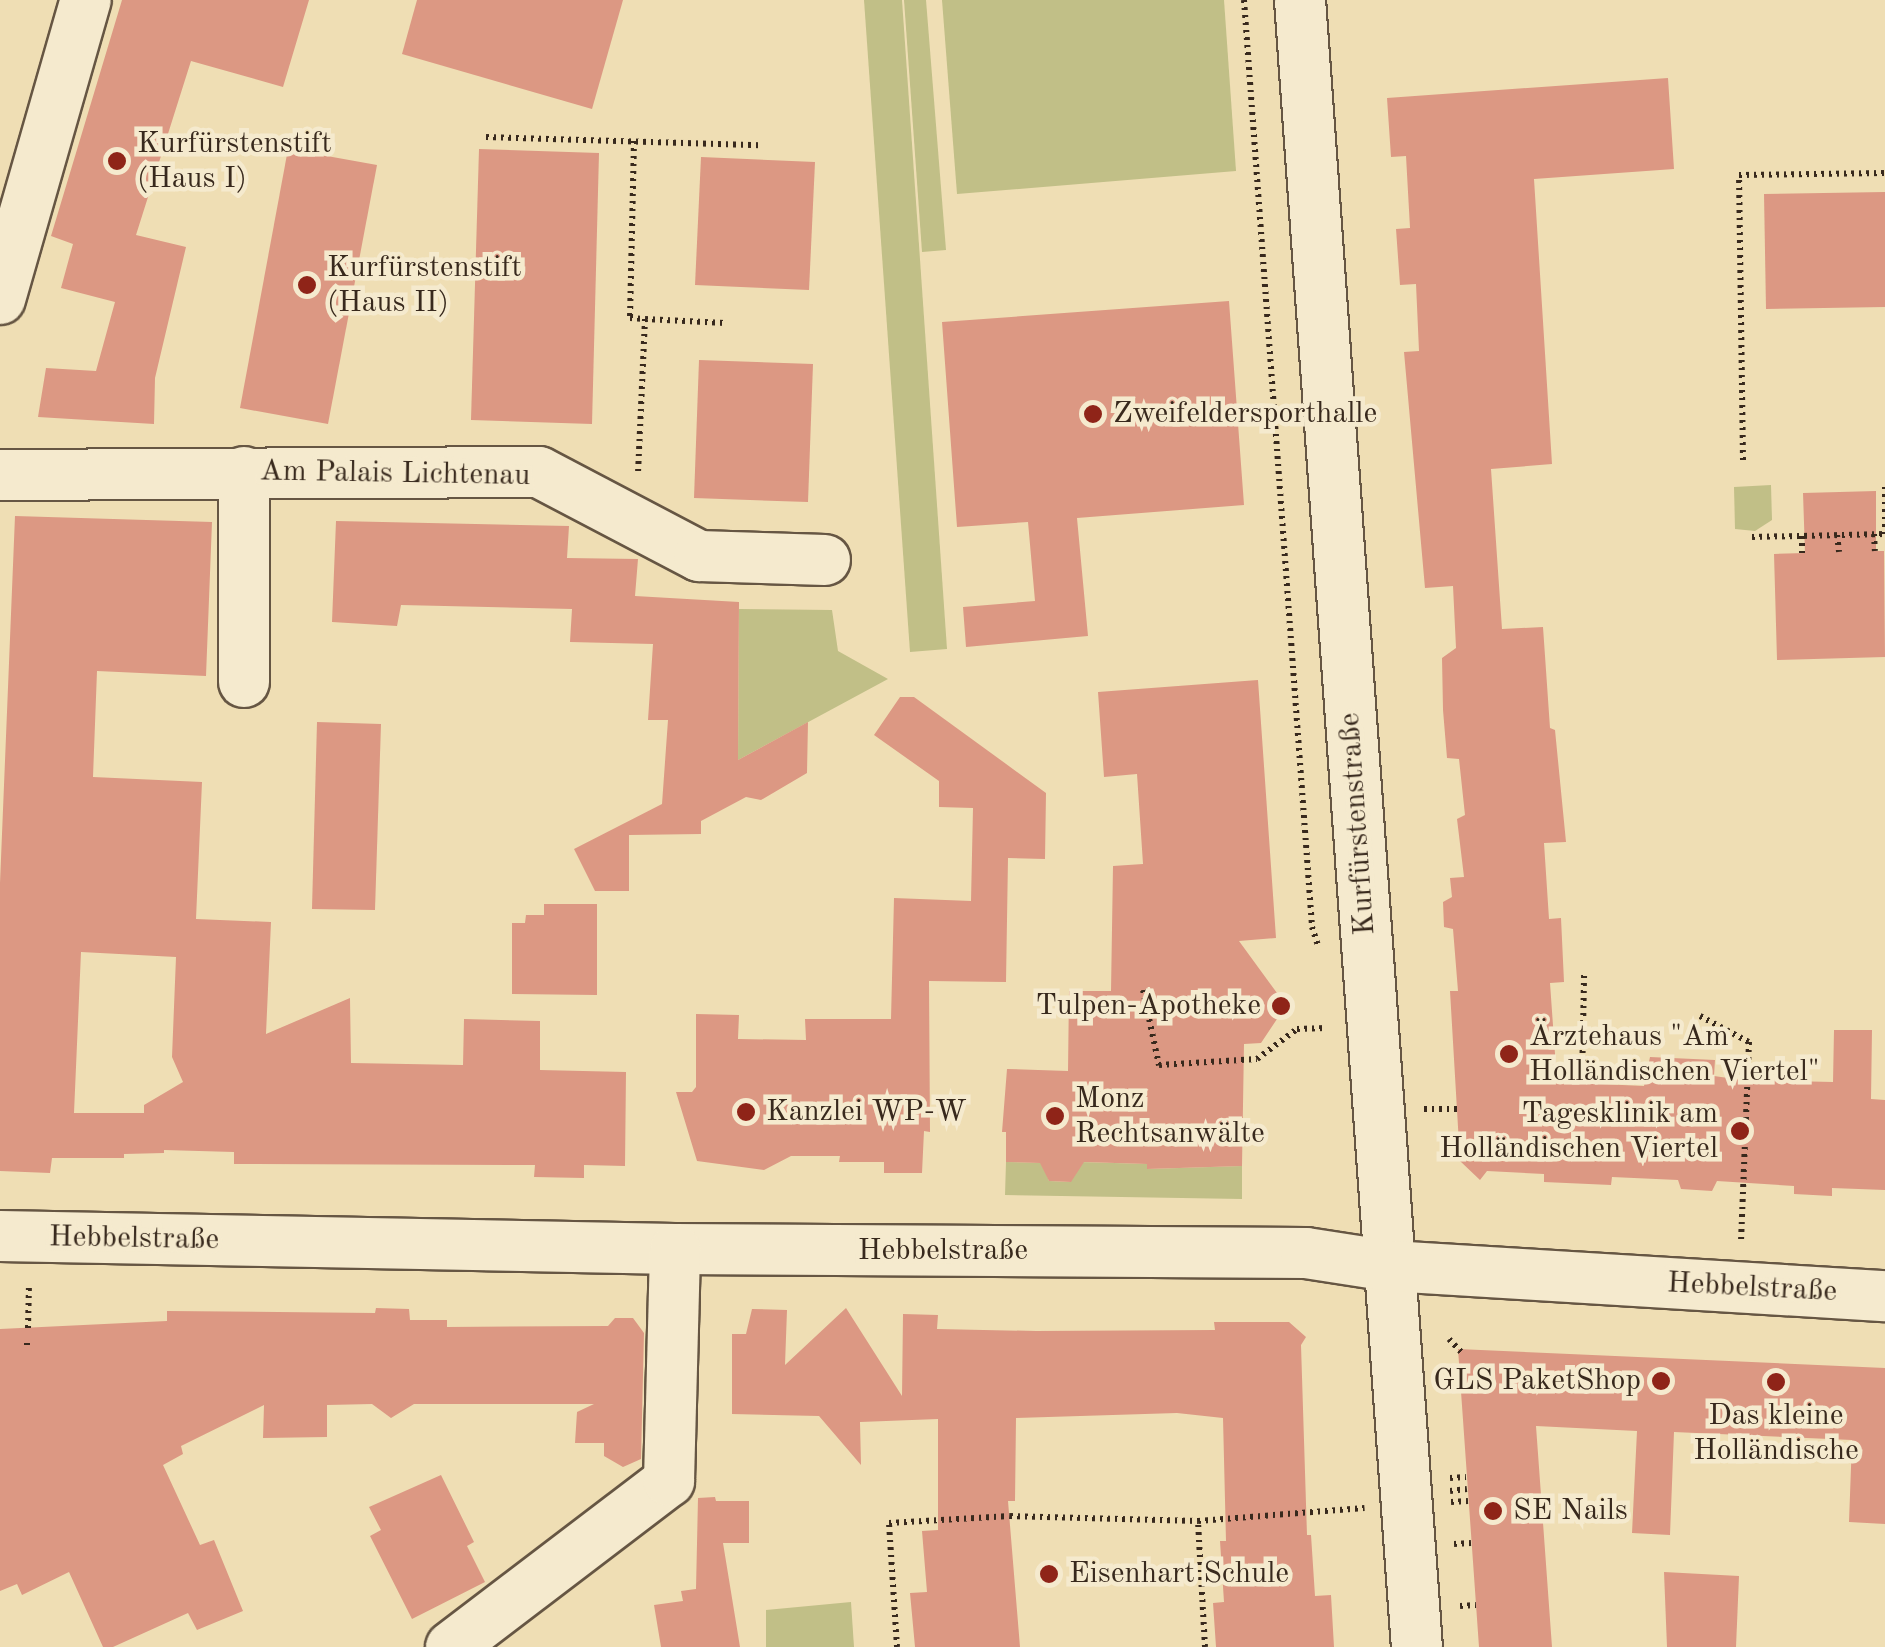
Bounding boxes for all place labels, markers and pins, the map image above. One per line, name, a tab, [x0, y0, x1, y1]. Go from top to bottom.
place label: Kurfürstenstift (Haus I)	[137, 126, 332, 196]
marker: Kurfürstenstift (Haus I)	[106, 150, 128, 172]
place label: Kurfürstenstift (Haus II)	[327, 250, 522, 320]
marker: Kurfürstenstift (Haus II)	[296, 274, 318, 296]
place label: Zweifeldersporthalle	[1113, 396, 1377, 432]
marker: Zweifeldersporthalle	[1082, 403, 1104, 425]
place label: Tulpen-Apotheke	[1035, 988, 1261, 1024]
marker: Tulpen-Apotheke	[1270, 995, 1292, 1017]
place label: Ärztehaus "Am Holländischen Viertel"	[1529, 1019, 1820, 1090]
marker: Ärztehaus "Am Holländischen Viertel"	[1498, 1043, 1520, 1065]
place label: Monz Rechtsanwälte	[1075, 1081, 1265, 1152]
place label: Kanzlei WP-W	[766, 1094, 967, 1130]
place label: Tagesklinik am Holländischen Viertel	[1439, 1096, 1718, 1166]
marker: Kanzlei WP-W	[735, 1101, 757, 1123]
marker: Monz Rechtsanwälte	[1044, 1105, 1066, 1127]
marker: Tagesklinik am Holländischen Viertel	[1727, 1118, 1753, 1144]
place label: GLS PaketShop	[1433, 1363, 1641, 1399]
marker: GLS PaketShop	[1650, 1370, 1672, 1392]
marker: Das kleine Holländische	[1765, 1371, 1787, 1393]
place label: Das kleine Holländische	[1693, 1398, 1859, 1468]
place label: SE Nails	[1513, 1493, 1628, 1529]
marker: SE Nails	[1482, 1500, 1504, 1522]
place label: Eisenhart Schule	[1069, 1556, 1289, 1592]
marker: Eisenhart Schule	[1038, 1563, 1060, 1585]

